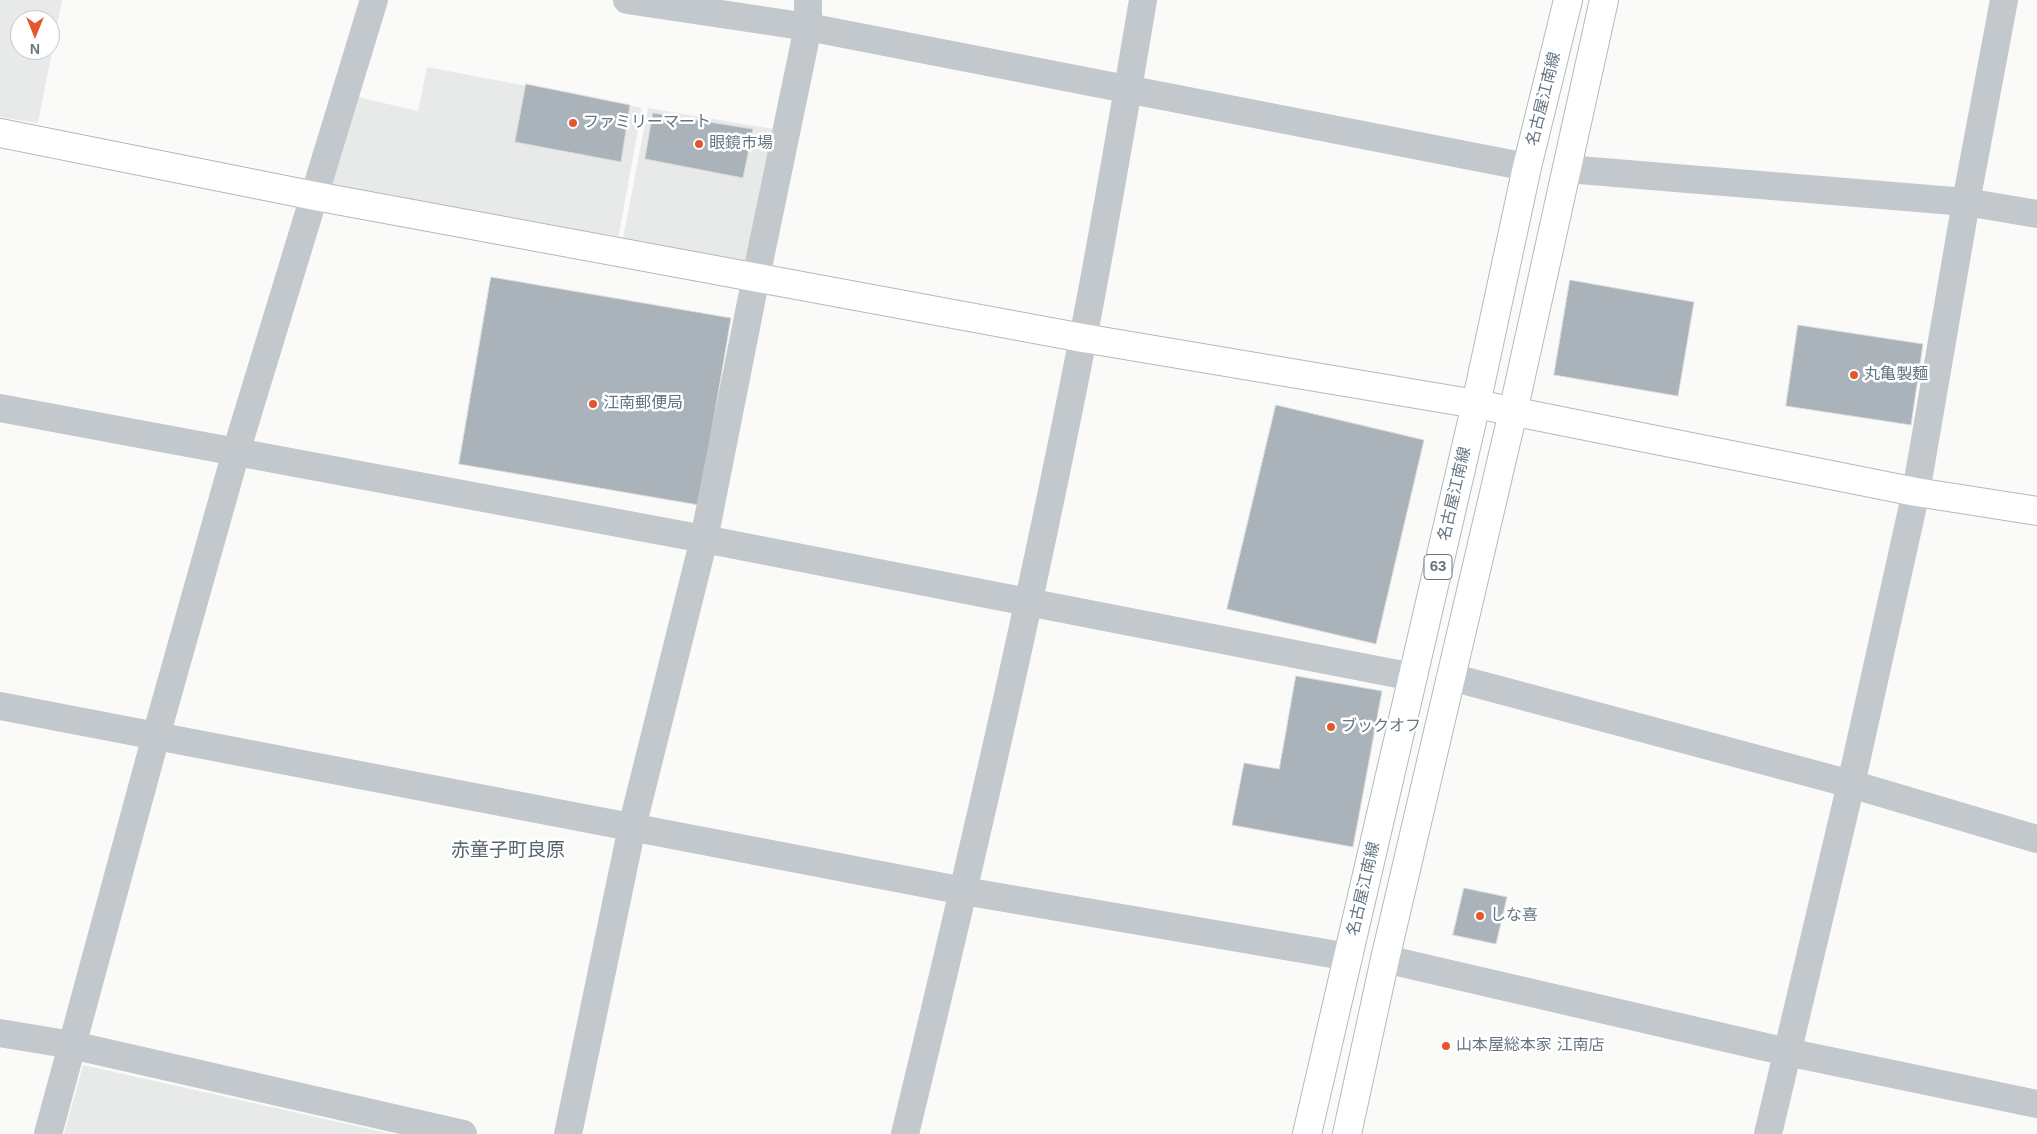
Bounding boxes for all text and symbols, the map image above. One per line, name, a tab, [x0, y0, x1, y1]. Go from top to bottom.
north arrow	[10, 10, 60, 60]
text: N	[30, 41, 40, 57]
street label: 名古屋江南線	[1523, 50, 1565, 148]
place label: ファミリーマート	[583, 113, 711, 133]
marker: ファミリーマート	[567, 117, 579, 129]
place label: 眼鏡市場	[709, 134, 773, 154]
marker: 眼鏡市場	[693, 138, 705, 150]
place label: 丸亀製麺	[1864, 365, 1928, 385]
marker: 丸亀製麺	[1848, 369, 1860, 381]
place label: 江南郵便局	[603, 394, 683, 414]
marker: 江南郵便局	[587, 398, 599, 410]
street label: 名古屋江南線	[1435, 445, 1475, 543]
road number: 63	[1424, 554, 1452, 580]
place label: ブックオフ	[1341, 717, 1421, 737]
marker: ブックオフ	[1325, 721, 1337, 733]
district label: 赤童子町良原	[451, 840, 565, 862]
street label: 名古屋江南線	[1344, 840, 1384, 938]
place label: しな喜	[1490, 906, 1538, 926]
marker: しな喜	[1474, 910, 1486, 922]
place label: 山本屋総本家 江南店	[1456, 1036, 1604, 1056]
marker: 山本屋総本家 江南店	[1440, 1040, 1452, 1052]

